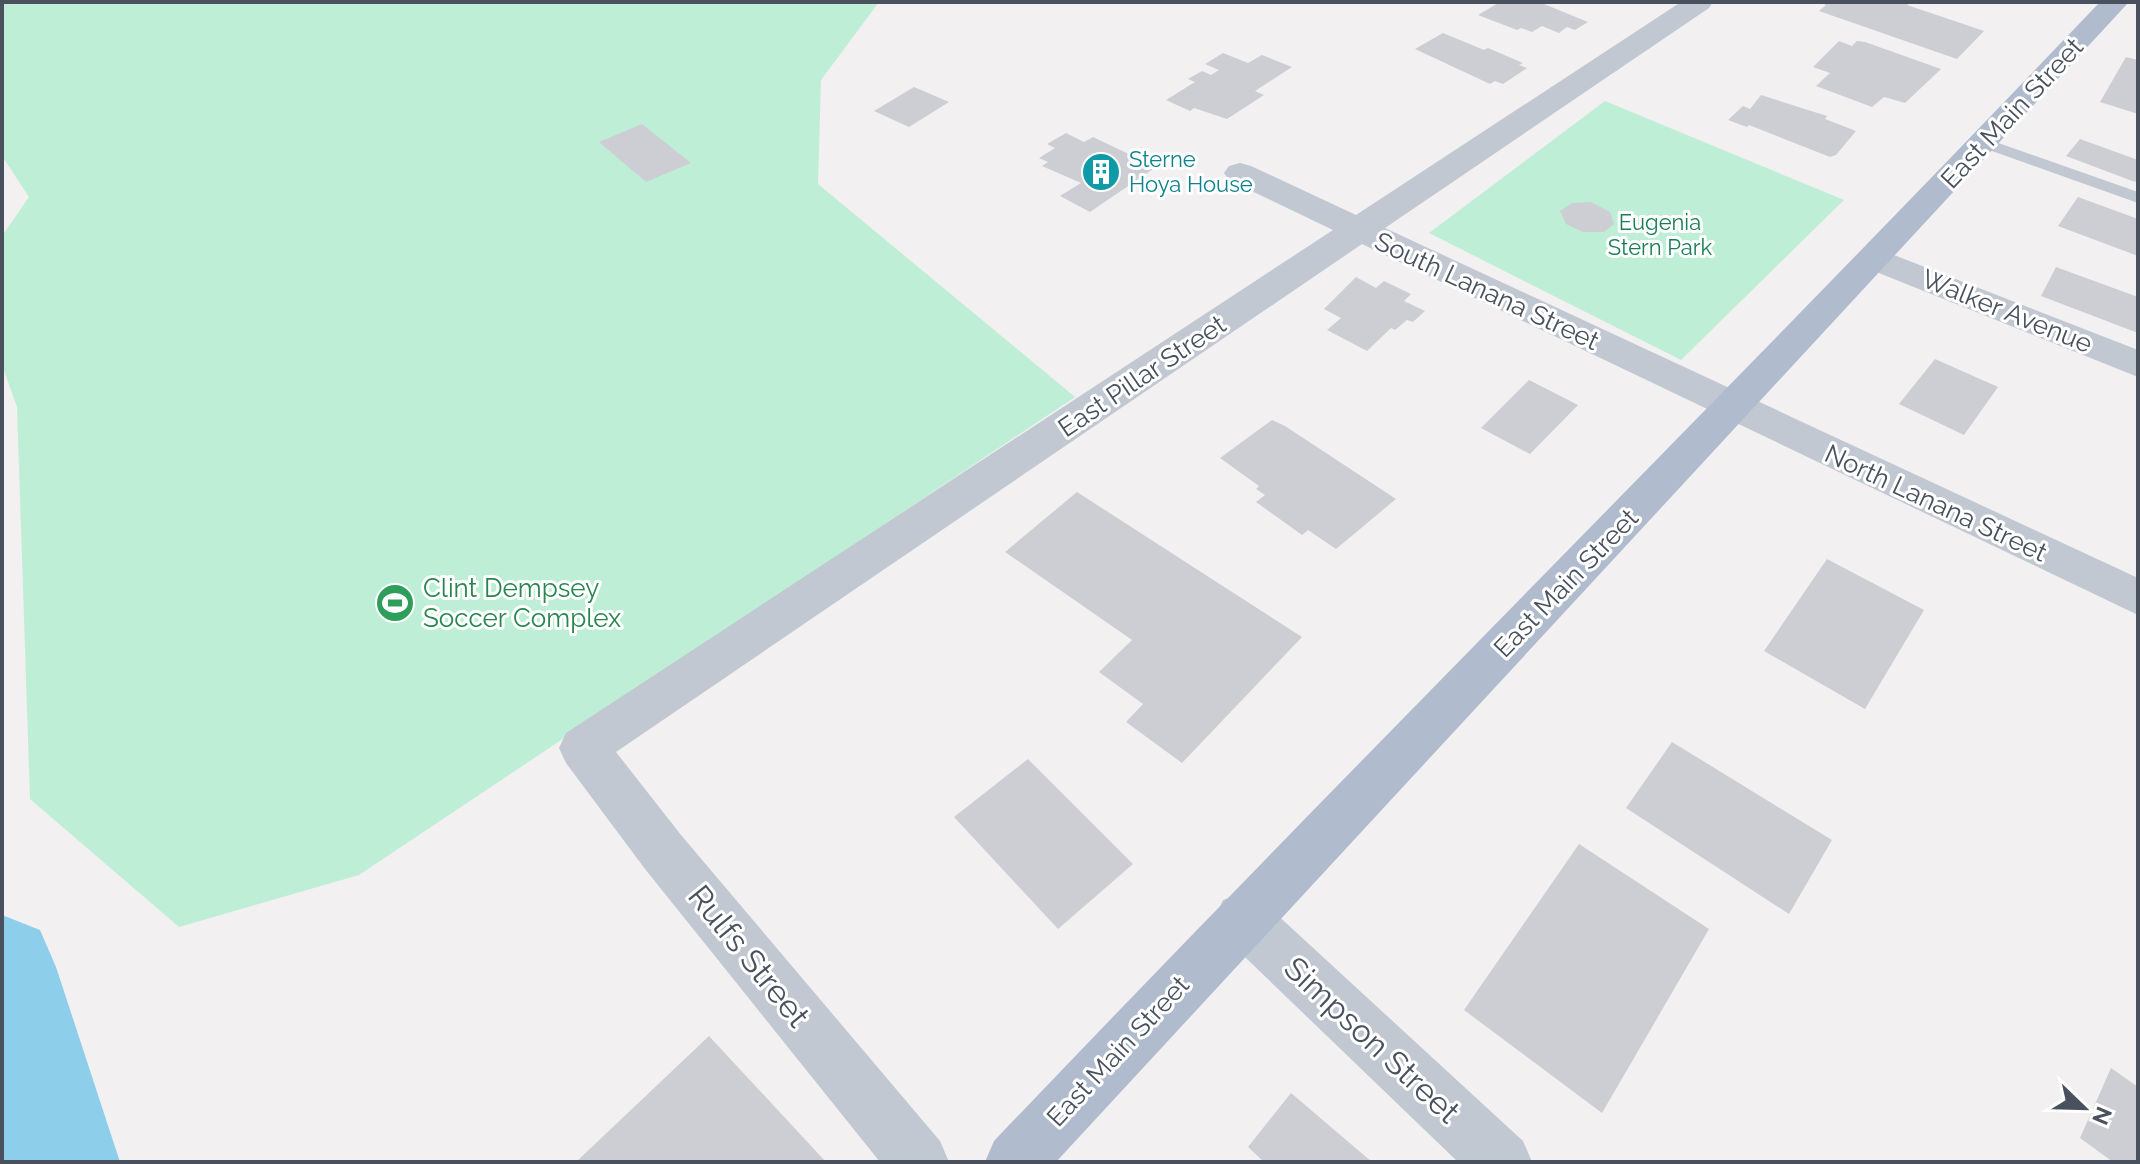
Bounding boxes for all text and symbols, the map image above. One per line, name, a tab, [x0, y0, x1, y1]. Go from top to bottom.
street label: East Main Street	[1935, 32, 2089, 194]
place label: Sterne Hoya House	[1129, 146, 1253, 197]
building icon: Sterne Hoya House	[1080, 151, 1122, 193]
park label: Eugenia Stern Park	[1608, 209, 1713, 260]
street label: South Lanana Street	[1370, 226, 1604, 356]
street label: Walker Avenue	[1917, 263, 2097, 359]
street label: East Pillar Street	[1053, 309, 1232, 443]
street label: North Lanana Street	[1820, 438, 2052, 568]
street label: East Main Street	[1488, 503, 1644, 663]
place label: Clint Dempsey Soccer Complex	[423, 573, 621, 633]
sports icon: Clint Dempsey Soccer Complex	[374, 582, 416, 624]
street label: Rulfs Street	[681, 877, 818, 1034]
street label: Simpson Street	[1277, 949, 1468, 1130]
street label: East Main Street	[1041, 970, 1195, 1132]
north arrow	[2044, 1068, 2124, 1148]
text: N	[2087, 1103, 2118, 1129]

